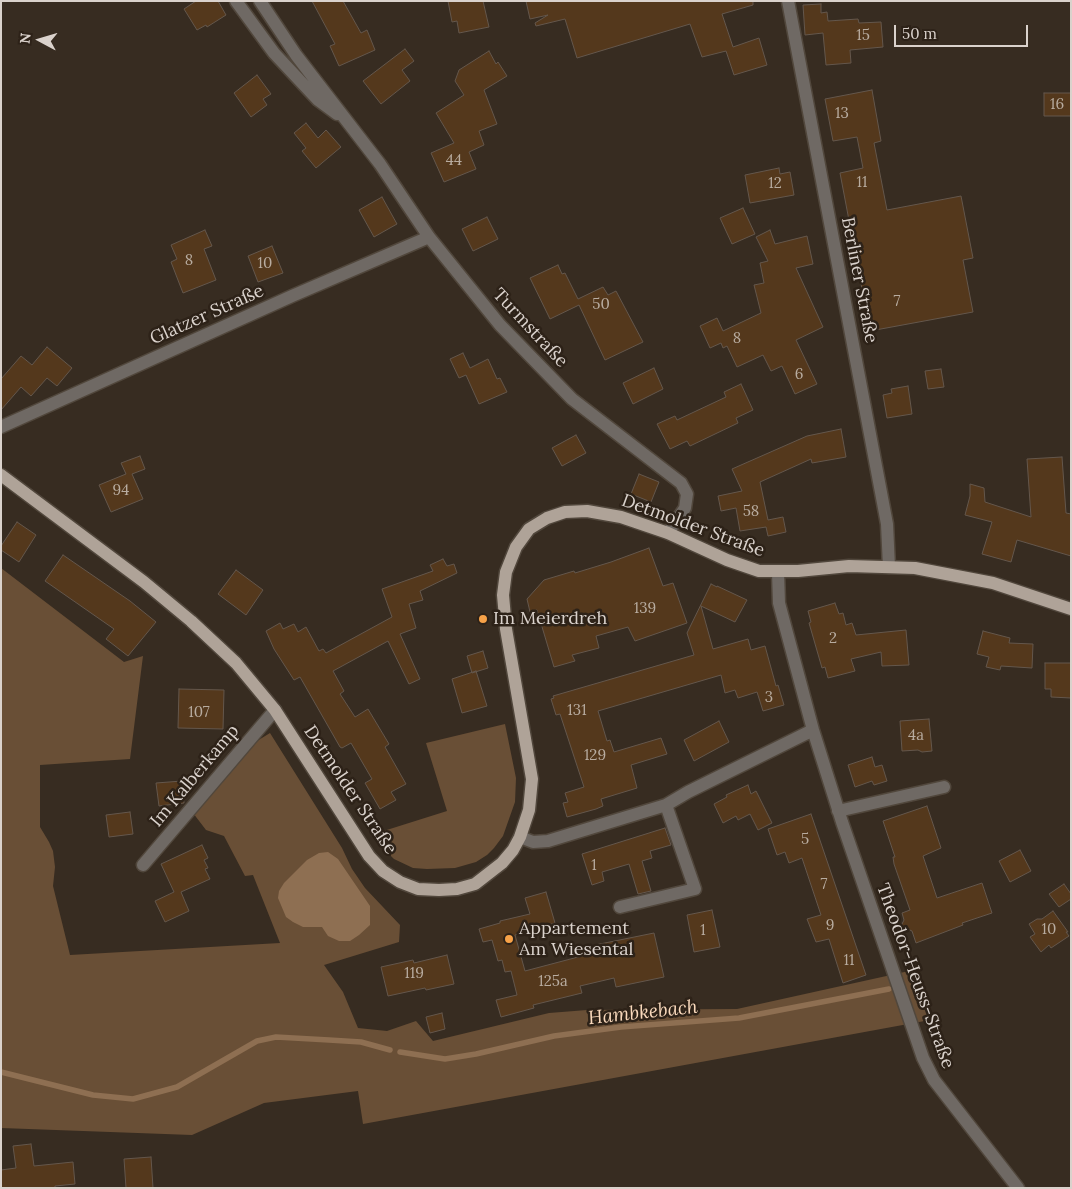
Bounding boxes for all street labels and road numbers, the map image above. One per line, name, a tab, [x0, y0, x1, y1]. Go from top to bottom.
street label: Berliner Straße	[836, 215, 882, 345]
street label: Glatzer Straße	[147, 280, 267, 350]
street label: Turmstraße	[488, 284, 572, 372]
street label: Detmolder Straße	[619, 490, 767, 562]
street label: Im Kalberkamp	[146, 720, 244, 832]
street label: Detmolder Straße	[299, 722, 401, 858]
street label: Theodor-Heuss-Straße	[871, 881, 959, 1071]

